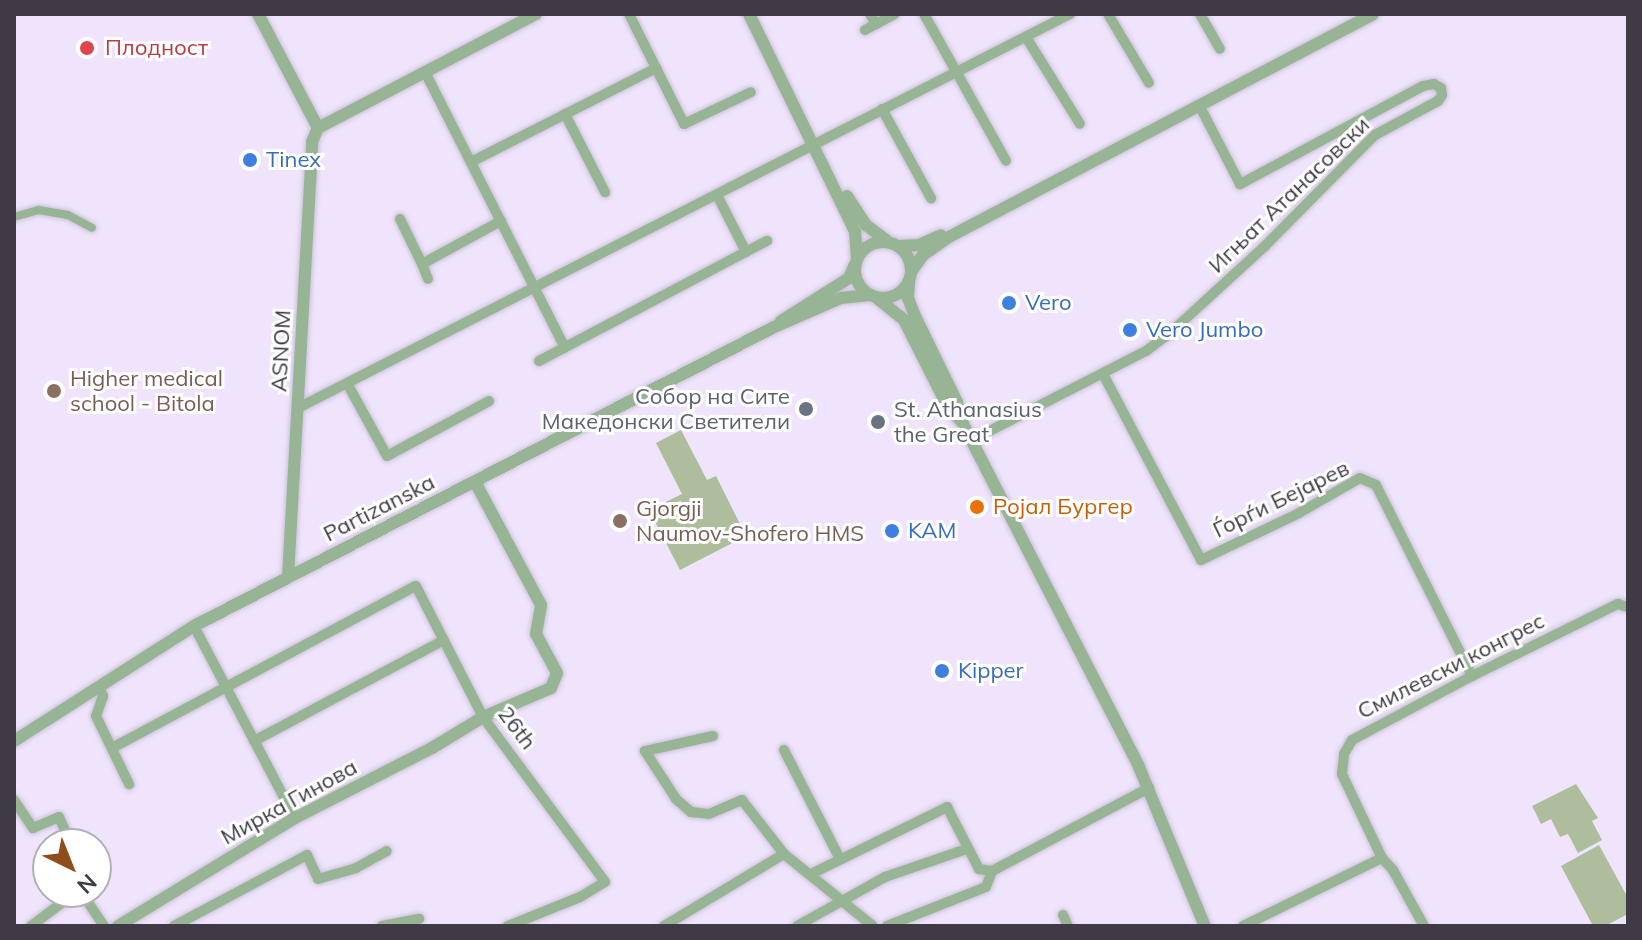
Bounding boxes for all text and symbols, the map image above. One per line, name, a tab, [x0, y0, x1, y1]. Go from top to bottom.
place label: Плодност	[105, 35, 208, 61]
marker: Плодност	[76, 37, 98, 59]
street label: Игњат Атанасовски	[1203, 112, 1375, 278]
place label: Tinex	[266, 147, 321, 173]
marker: Tinex	[241, 151, 259, 169]
place label: Vero	[1025, 290, 1071, 316]
marker: Vero	[1000, 294, 1018, 312]
street label: ASNOM	[266, 309, 296, 393]
place label: Vero Jumbo	[1146, 317, 1263, 343]
marker: Vero Jumbo	[1121, 321, 1139, 339]
place label: Higher medical school - Bitola	[70, 365, 223, 416]
marker: Higher medical school - Bitola	[45, 382, 63, 400]
place label: Собор на Сите Македонски Светители	[542, 383, 790, 434]
place label: St. Athanasius the Great	[894, 396, 1042, 448]
marker: Собор на Сите Македонски Светители	[797, 400, 815, 418]
marker: St. Athanasius the Great	[869, 413, 887, 431]
street label: Ѓорѓи Бејарев	[1209, 455, 1353, 543]
street label: Partizanska	[319, 469, 439, 547]
place label: Ројал Бургер	[993, 494, 1133, 520]
place label: Gjorgji Naumov-Shofero HMS	[636, 495, 864, 546]
marker: Ројал Бургер	[968, 498, 986, 516]
marker: Gjorgji Naumov-Shofero HMS	[611, 512, 629, 530]
place label: KAM	[908, 518, 956, 544]
marker: KAM	[883, 522, 901, 540]
street label: Смилевски конгрес	[1353, 607, 1549, 725]
place label: Kipper	[958, 658, 1024, 684]
marker: Kipper	[933, 662, 951, 680]
street label: 26th	[492, 701, 542, 755]
street label: Мирка Гинова	[216, 754, 362, 850]
north arrow	[32, 828, 112, 908]
text: N	[71, 868, 103, 900]

